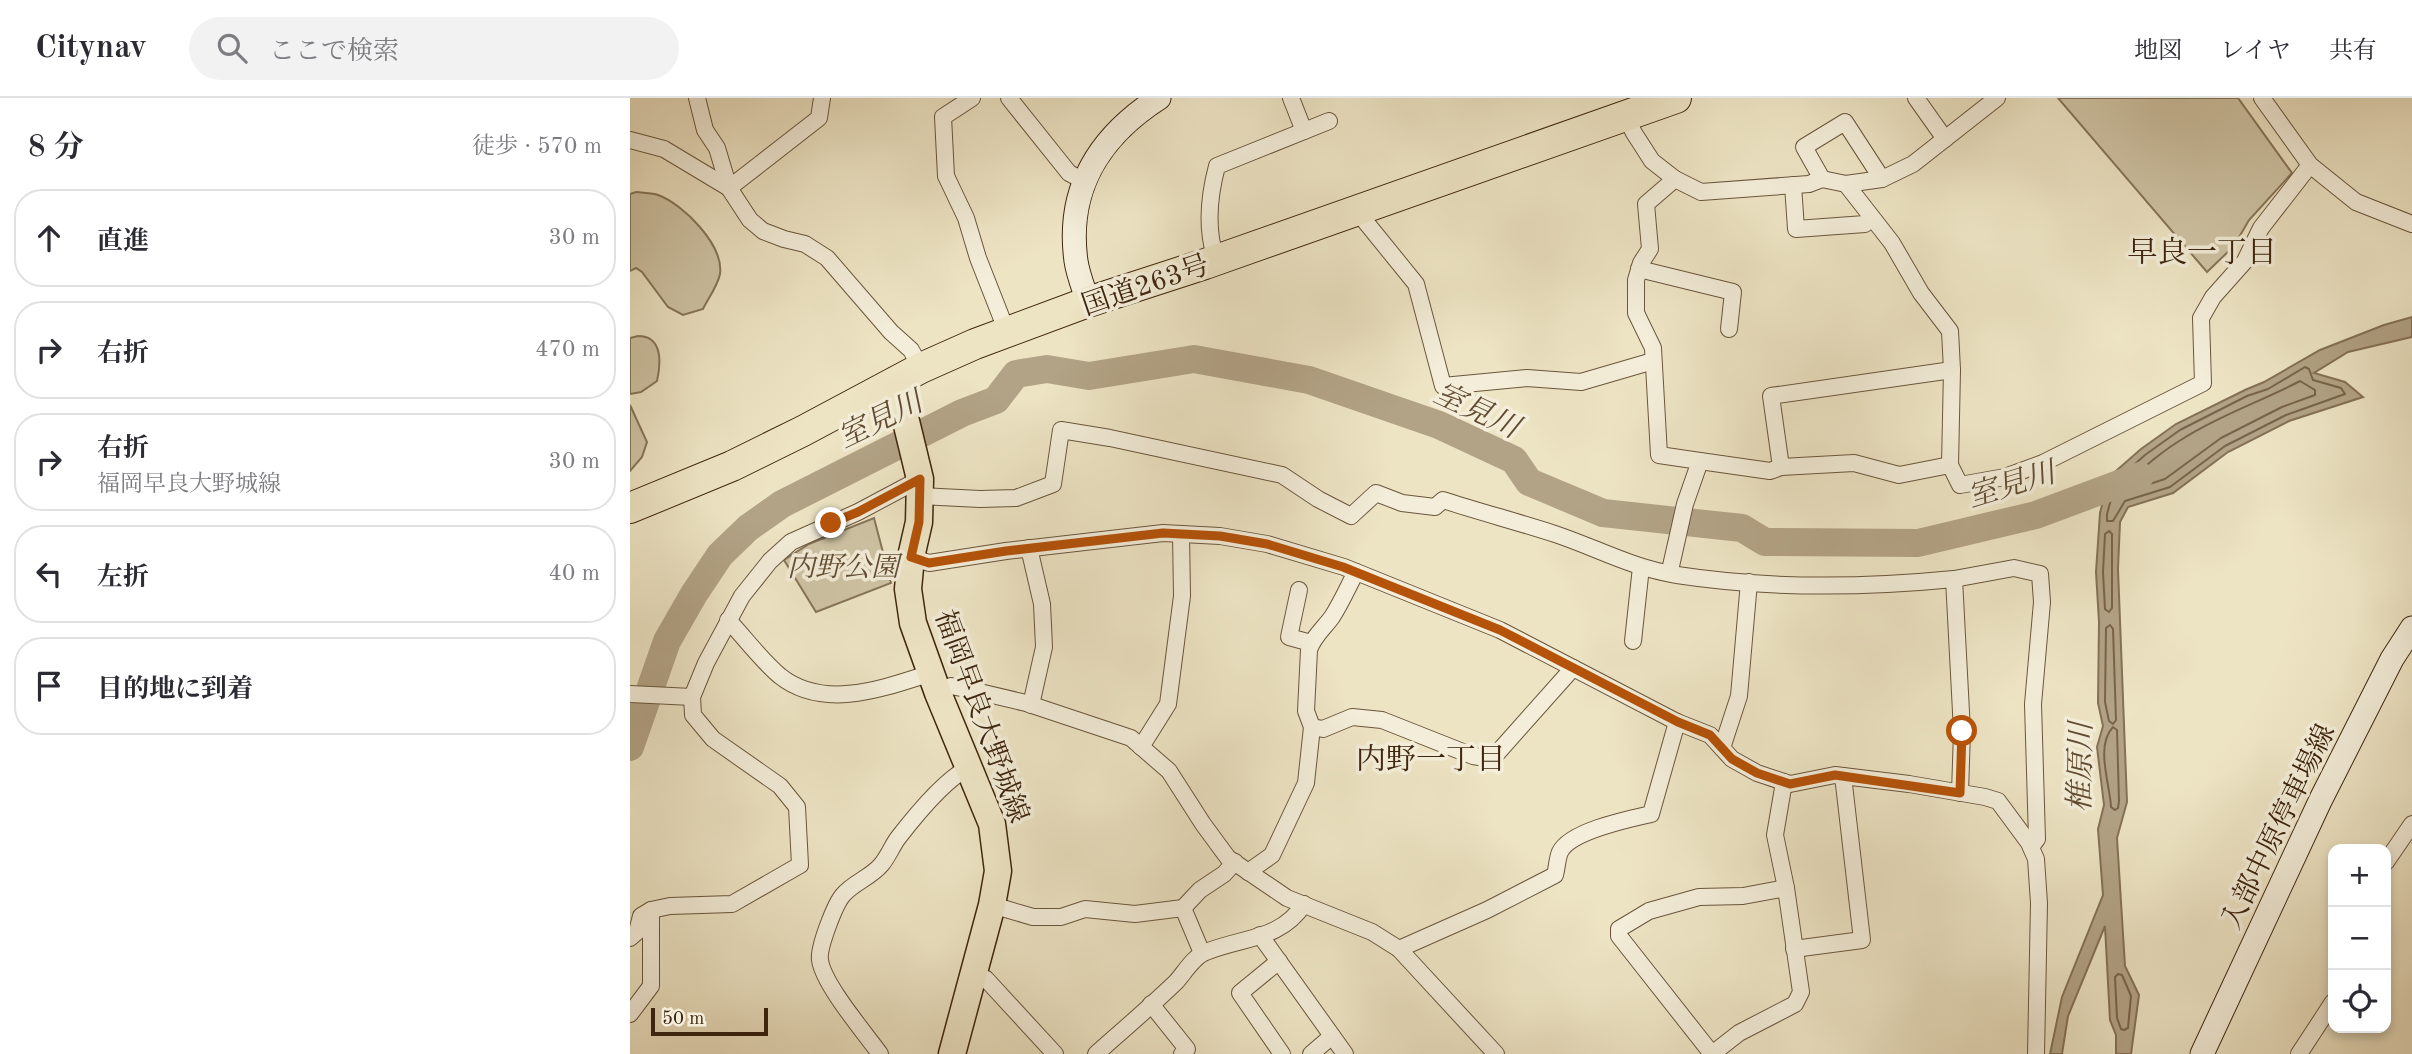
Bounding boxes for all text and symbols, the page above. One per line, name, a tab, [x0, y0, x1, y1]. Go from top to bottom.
search box	[189, 17, 679, 80]
icon: search	[213, 29, 251, 67]
text: Citynav	[35, 32, 147, 65]
text: ここで検索	[269, 39, 399, 65]
text: 地図	[2134, 40, 2182, 64]
text: レイヤ	[2220, 40, 2291, 64]
text: 共有	[2329, 40, 2377, 64]
text: 8 分	[28, 133, 84, 163]
text: 徒歩 · 570 m	[472, 135, 602, 158]
icon: ahead	[30, 219, 68, 257]
text: 30 m	[549, 226, 600, 249]
text: 直進	[97, 229, 149, 255]
district label: 早良一丁目	[2127, 236, 2277, 269]
street label: 国道263号	[1078, 249, 1213, 322]
icon: right	[30, 331, 68, 369]
text: 470 m	[535, 338, 600, 361]
text: 右折	[97, 341, 149, 367]
water label: 室見川	[1429, 376, 1527, 446]
water label: 室見川	[833, 384, 931, 454]
text: 右折	[97, 436, 149, 462]
icon: right	[30, 443, 68, 481]
text: 30 m	[549, 450, 600, 473]
water label: 室見川	[1963, 455, 2062, 513]
text: 福岡早良大野城線	[97, 473, 281, 496]
route end	[815, 507, 846, 538]
park label: 内野公園	[787, 552, 903, 583]
icon: left	[30, 555, 68, 593]
text: 40 m	[549, 562, 600, 585]
text: 左折	[97, 565, 149, 591]
street label: 福岡早良大野城線	[929, 606, 1034, 827]
icon: arrive	[30, 667, 68, 705]
text: 目的地に到着	[97, 677, 253, 703]
route start	[1946, 715, 1977, 746]
water label: 椎原川	[2063, 719, 2098, 812]
street label: 入部中原停車場線	[2215, 719, 2341, 934]
district label: 内野一丁目	[1356, 743, 1506, 776]
map controls	[2328, 844, 2391, 1033]
button: +	[2328, 844, 2391, 907]
button: −	[2328, 907, 2391, 970]
button: locate	[2328, 970, 2391, 1033]
scale bar	[651, 1005, 768, 1037]
text: 50 m	[662, 1010, 704, 1029]

